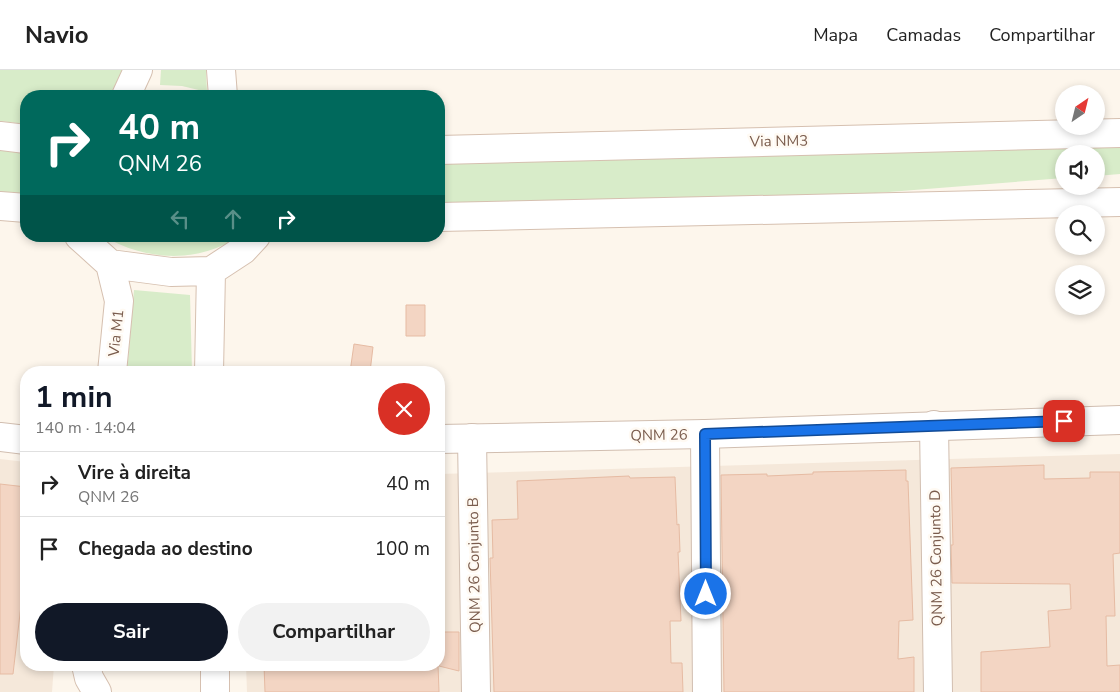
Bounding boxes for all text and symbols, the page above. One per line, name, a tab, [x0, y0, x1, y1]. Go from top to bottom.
text: Navio	[25, 19, 89, 51]
text: Mapa	[813, 23, 858, 47]
text: Camadas	[886, 23, 961, 47]
text: Compartilhar	[989, 23, 1095, 47]
north arrow	[1055, 85, 1105, 135]
map controls	[1055, 85, 1105, 315]
text: 40 m	[118, 104, 200, 151]
icon: right	[35, 110, 100, 175]
street label: Via NM3	[749, 130, 808, 152]
button: sound	[1055, 145, 1105, 195]
text: QNM 26	[118, 149, 202, 179]
icon: left	[166, 205, 194, 233]
icon: ahead	[219, 205, 247, 233]
icon: right	[272, 205, 300, 233]
button: search	[1055, 205, 1105, 255]
button: layers	[1055, 265, 1105, 315]
street label: Via M1	[103, 308, 128, 359]
text: 1 min	[35, 377, 113, 418]
button: close	[378, 383, 430, 435]
pin	[1043, 400, 1085, 442]
icon: arrive	[1050, 407, 1078, 435]
text: 140 m · 14:04	[35, 417, 136, 439]
street label: QNM 26	[630, 425, 688, 445]
text: Vire à direita	[78, 460, 191, 486]
icon: right	[35, 470, 63, 498]
text: 40 m	[386, 471, 430, 497]
text: QNM 26	[78, 486, 139, 508]
street label: QNM 26 Conjunto D	[925, 490, 947, 626]
street label: QNM 26 Conjunto B	[463, 497, 485, 633]
icon: arrive	[35, 535, 63, 563]
text: Chegada ao destino	[78, 536, 253, 562]
text: 100 m	[375, 536, 430, 562]
position arrow	[679, 567, 731, 619]
button: Sair	[35, 603, 228, 661]
button: Compartilhar	[238, 603, 430, 661]

